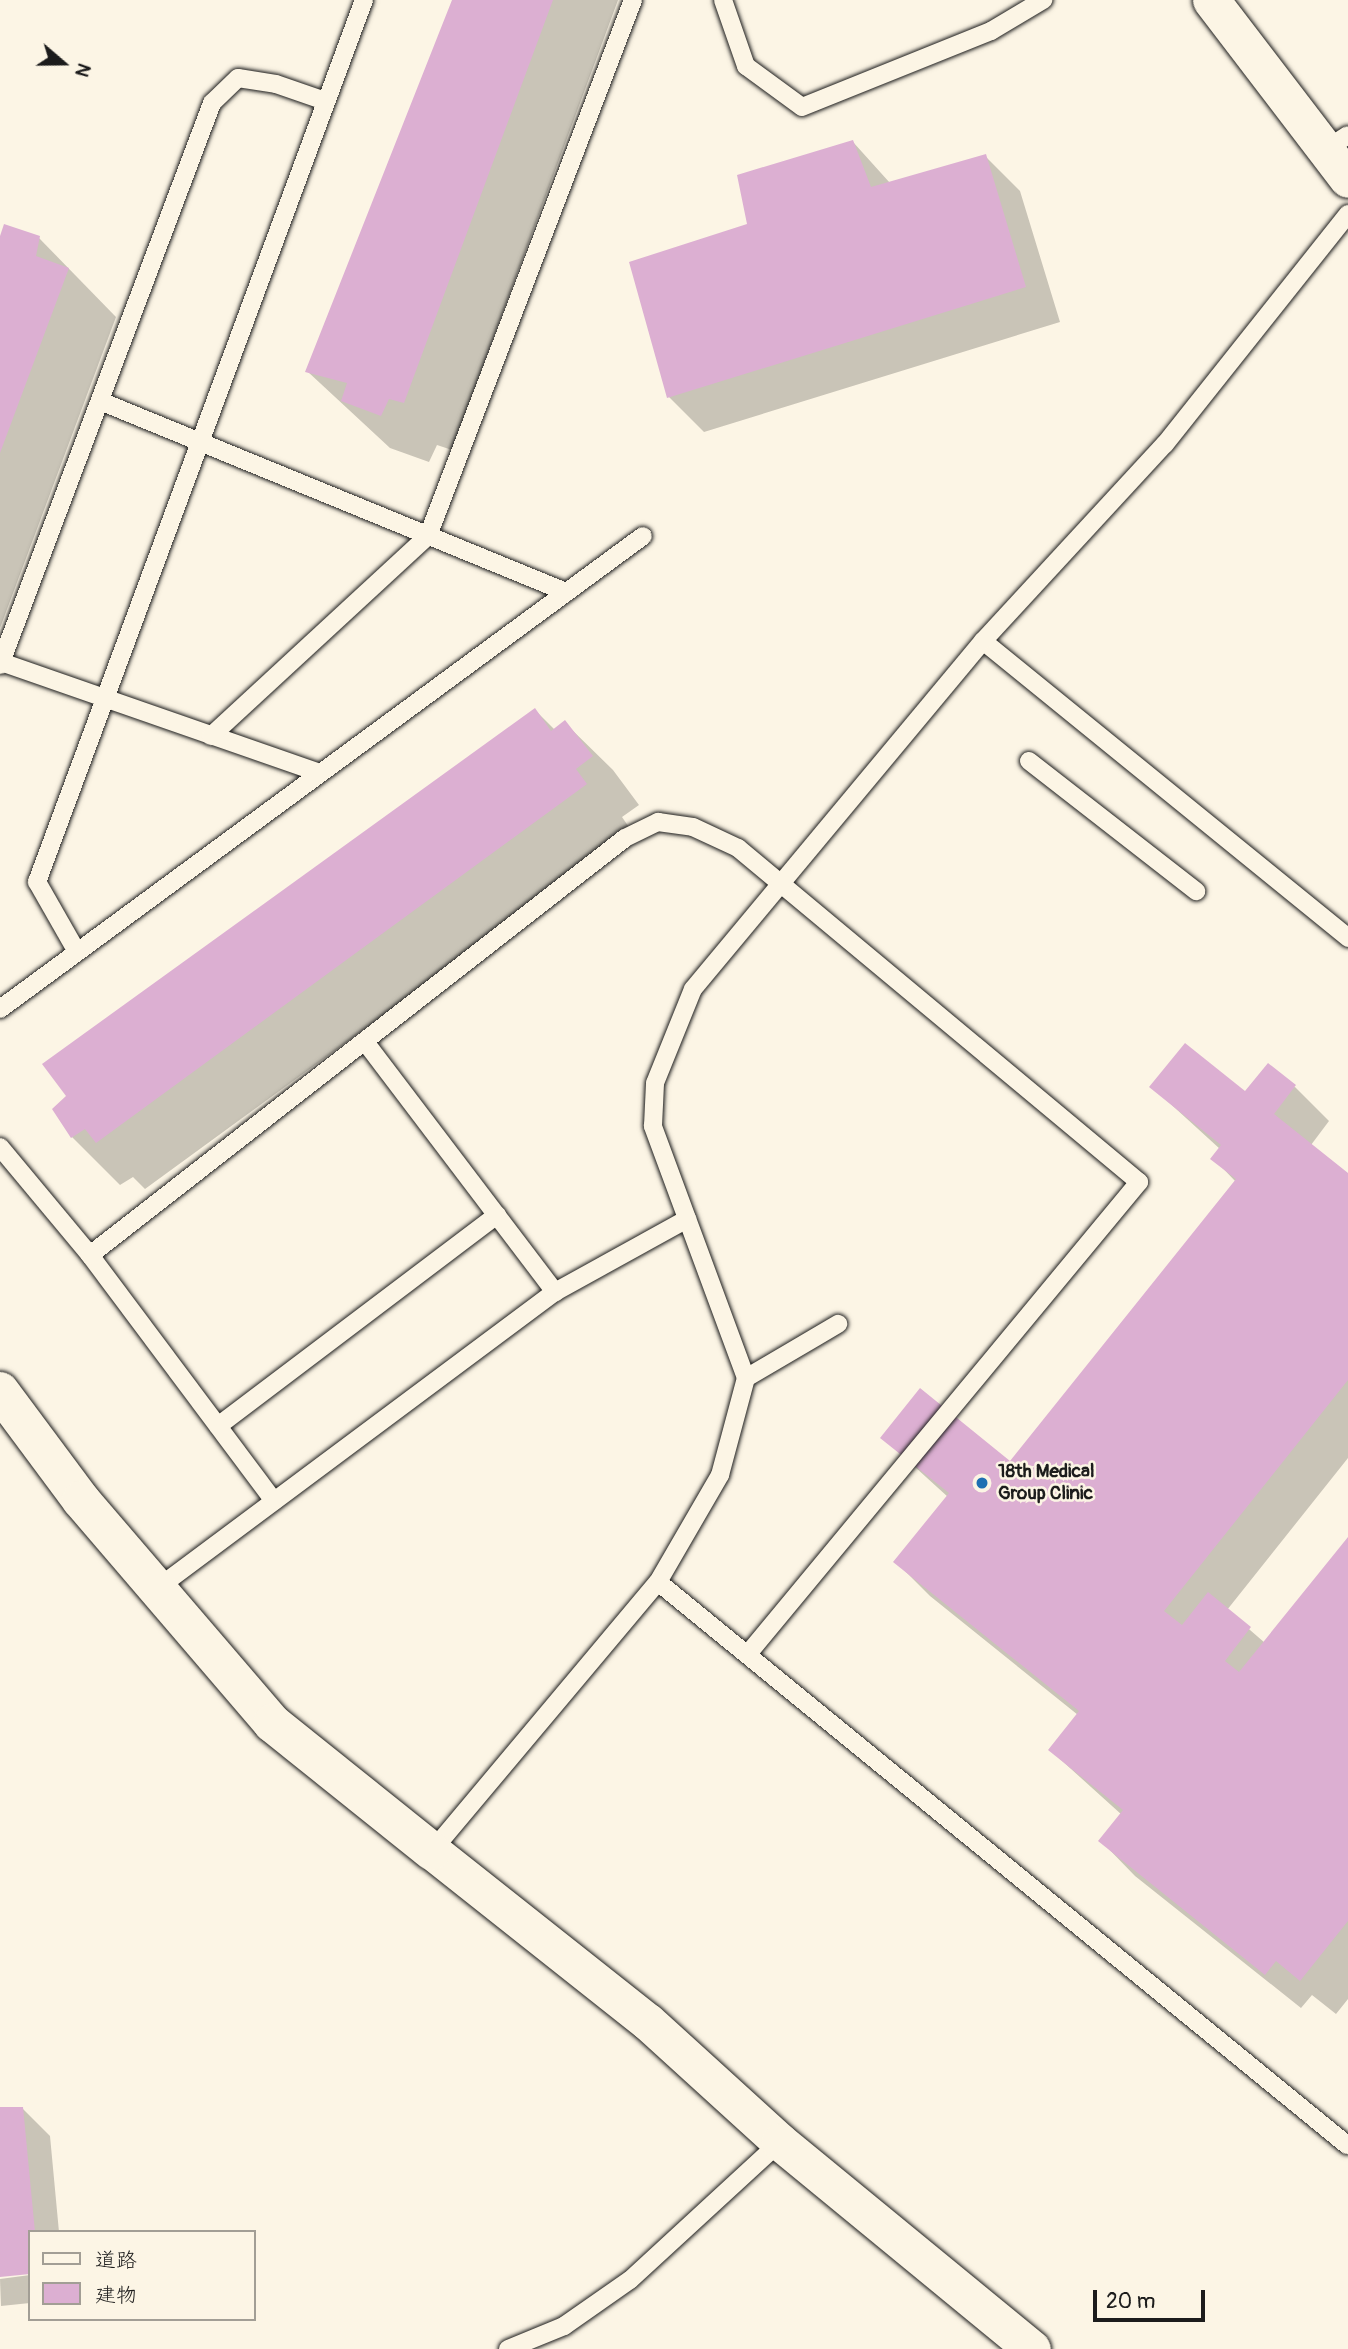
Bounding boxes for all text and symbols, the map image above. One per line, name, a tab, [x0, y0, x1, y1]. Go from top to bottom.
north arrow	[28, 28, 98, 98]
text: N	[69, 60, 96, 80]
place label: 18th Medical Group Clinic	[998, 1461, 1094, 1505]
marker: 18th Medical Group Clinic	[972, 1473, 992, 1493]
legend	[28, 2230, 256, 2321]
text: 道路	[95, 2247, 137, 2274]
scale bar	[1096, 2276, 1208, 2320]
text: 建物	[95, 2282, 137, 2309]
text: 20 m	[1106, 2288, 1155, 2315]

